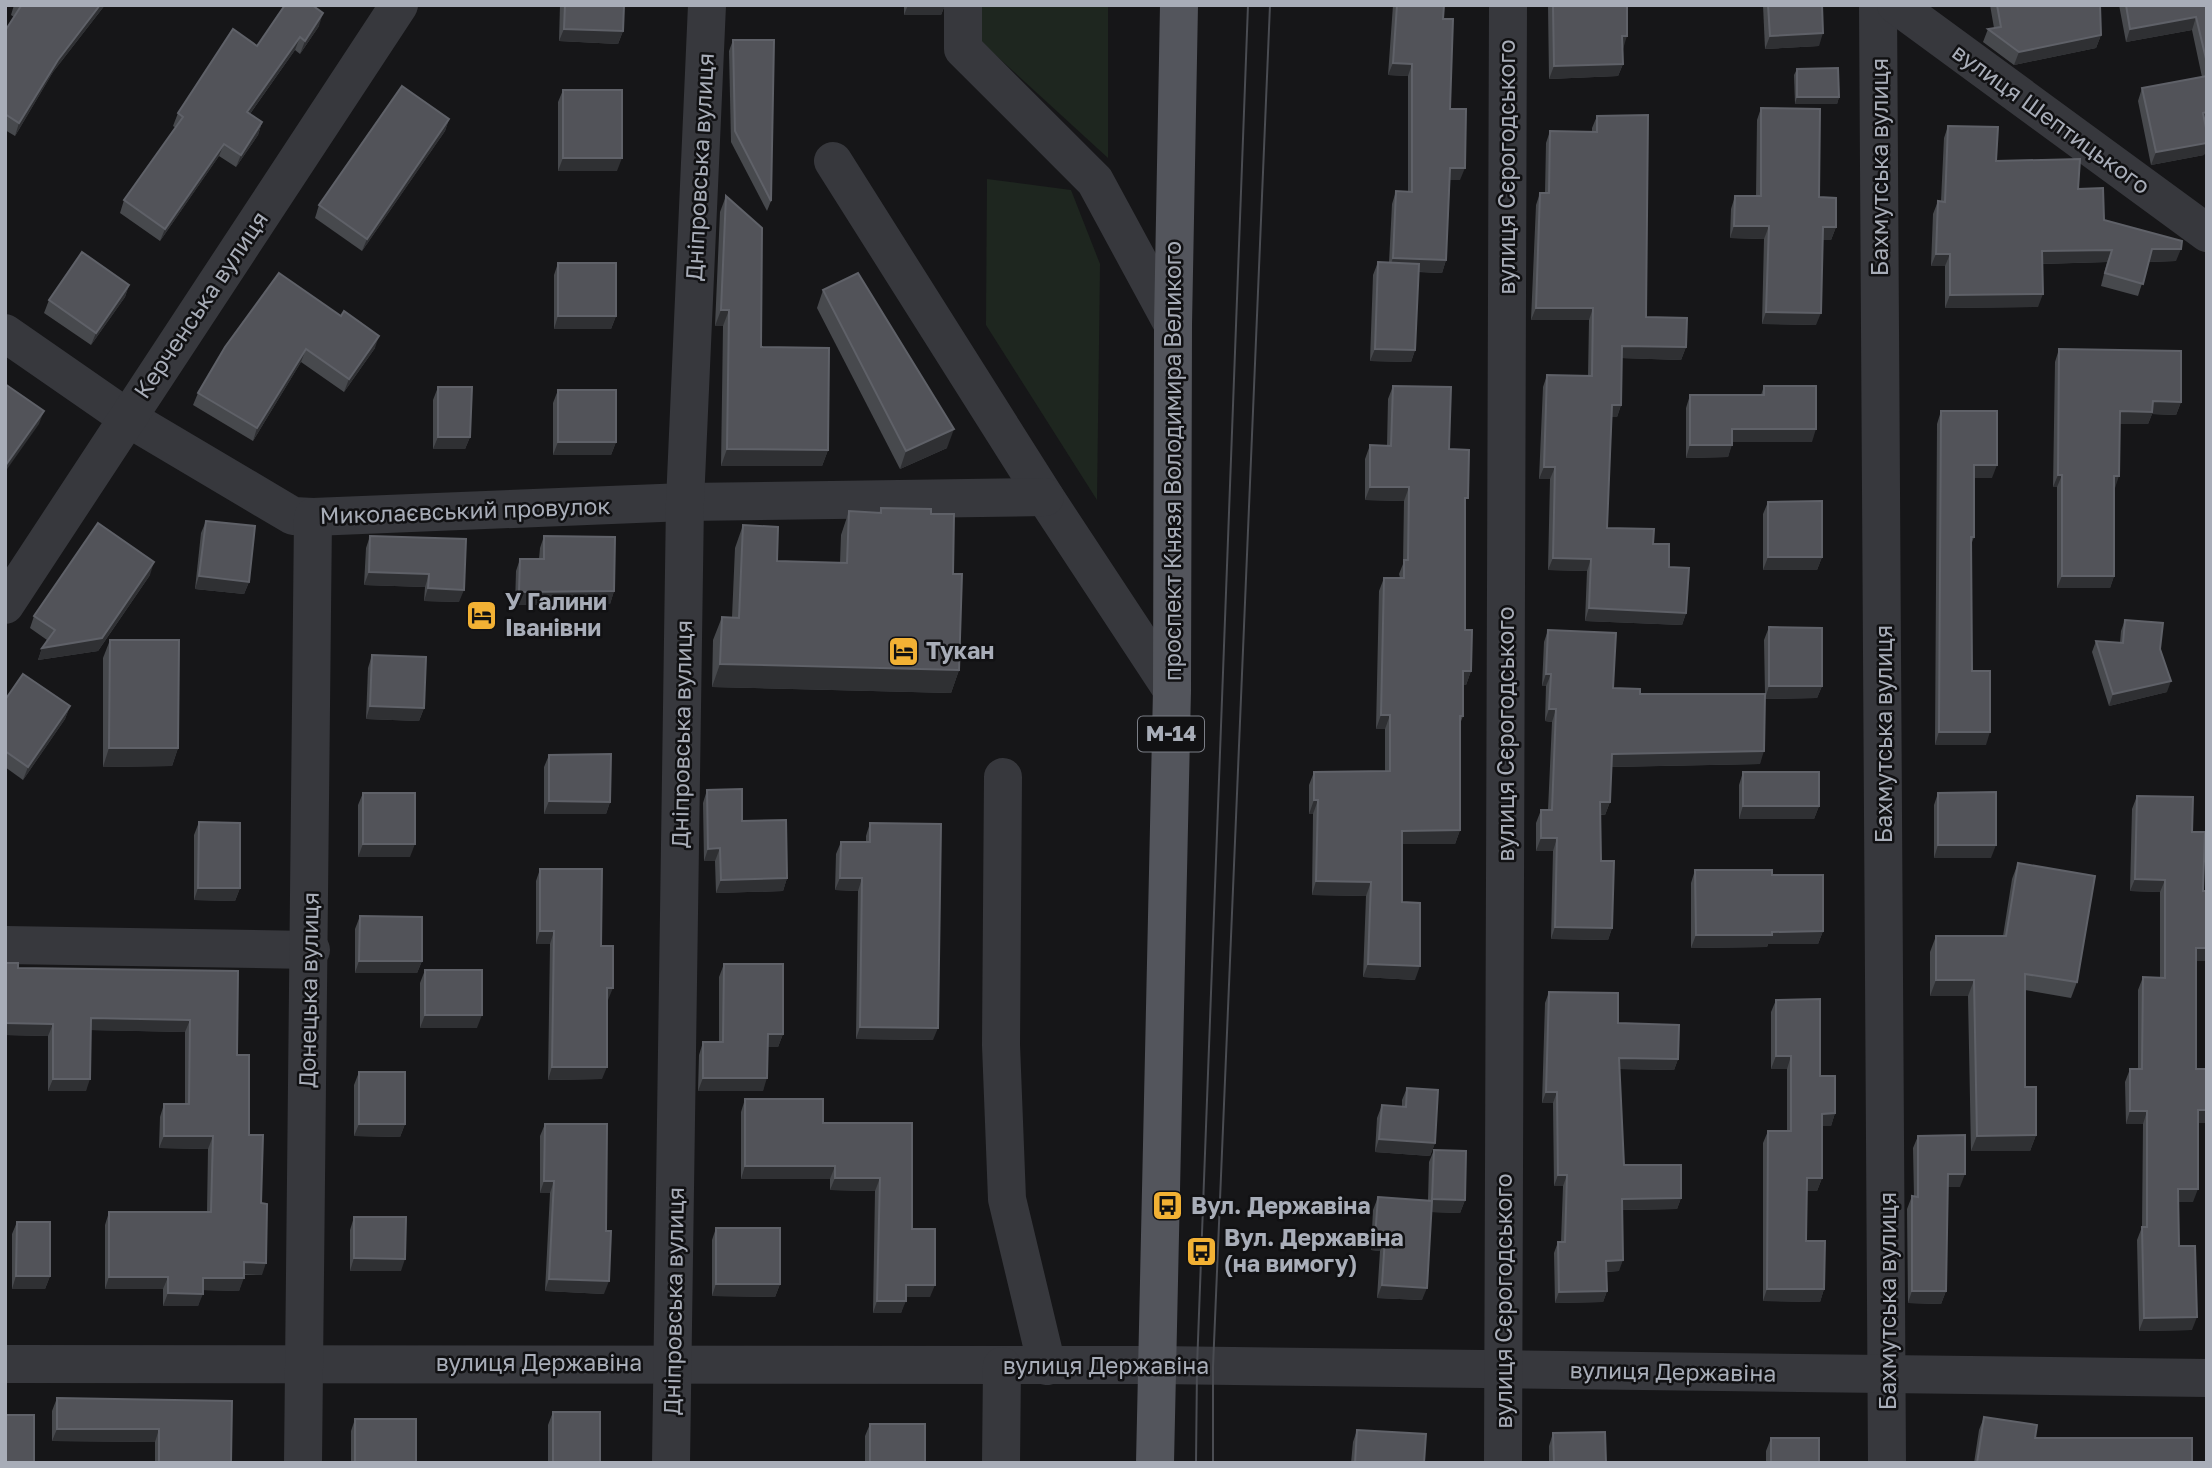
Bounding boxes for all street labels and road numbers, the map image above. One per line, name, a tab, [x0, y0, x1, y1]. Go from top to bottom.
street label: вулиця Шептицького	[1947, 37, 2156, 199]
street label: вулиця Сєрогодського	[1492, 39, 1520, 295]
street label: Дніпровська вулиця	[679, 52, 719, 282]
street label: Бахмутська вулиця	[1865, 58, 1893, 276]
street label: Керченська вулиця	[127, 206, 273, 403]
street label: проспект Князя Володимира Великого	[1158, 241, 1186, 681]
street label: Миколаєвський провулок	[319, 491, 611, 529]
street label: вулиця Сєрогодського	[1491, 606, 1519, 862]
street label: Дніпровська вулиця	[665, 620, 697, 848]
street label: Бахмутська вулиця	[1869, 625, 1897, 843]
road number: М-14	[1138, 716, 1204, 752]
street label: Донецька вулиця	[292, 892, 324, 1088]
street label: вулиця Сєрогодського	[1489, 1173, 1517, 1429]
street label: Дніпровська вулиця	[657, 1187, 689, 1415]
street label: Бахмутська вулиця	[1873, 1192, 1901, 1410]
street label: вулиця Державіна	[436, 1348, 642, 1376]
street label: вулиця Державіна	[1003, 1351, 1209, 1379]
street label: вулиця Державіна	[1569, 1355, 1777, 1387]

